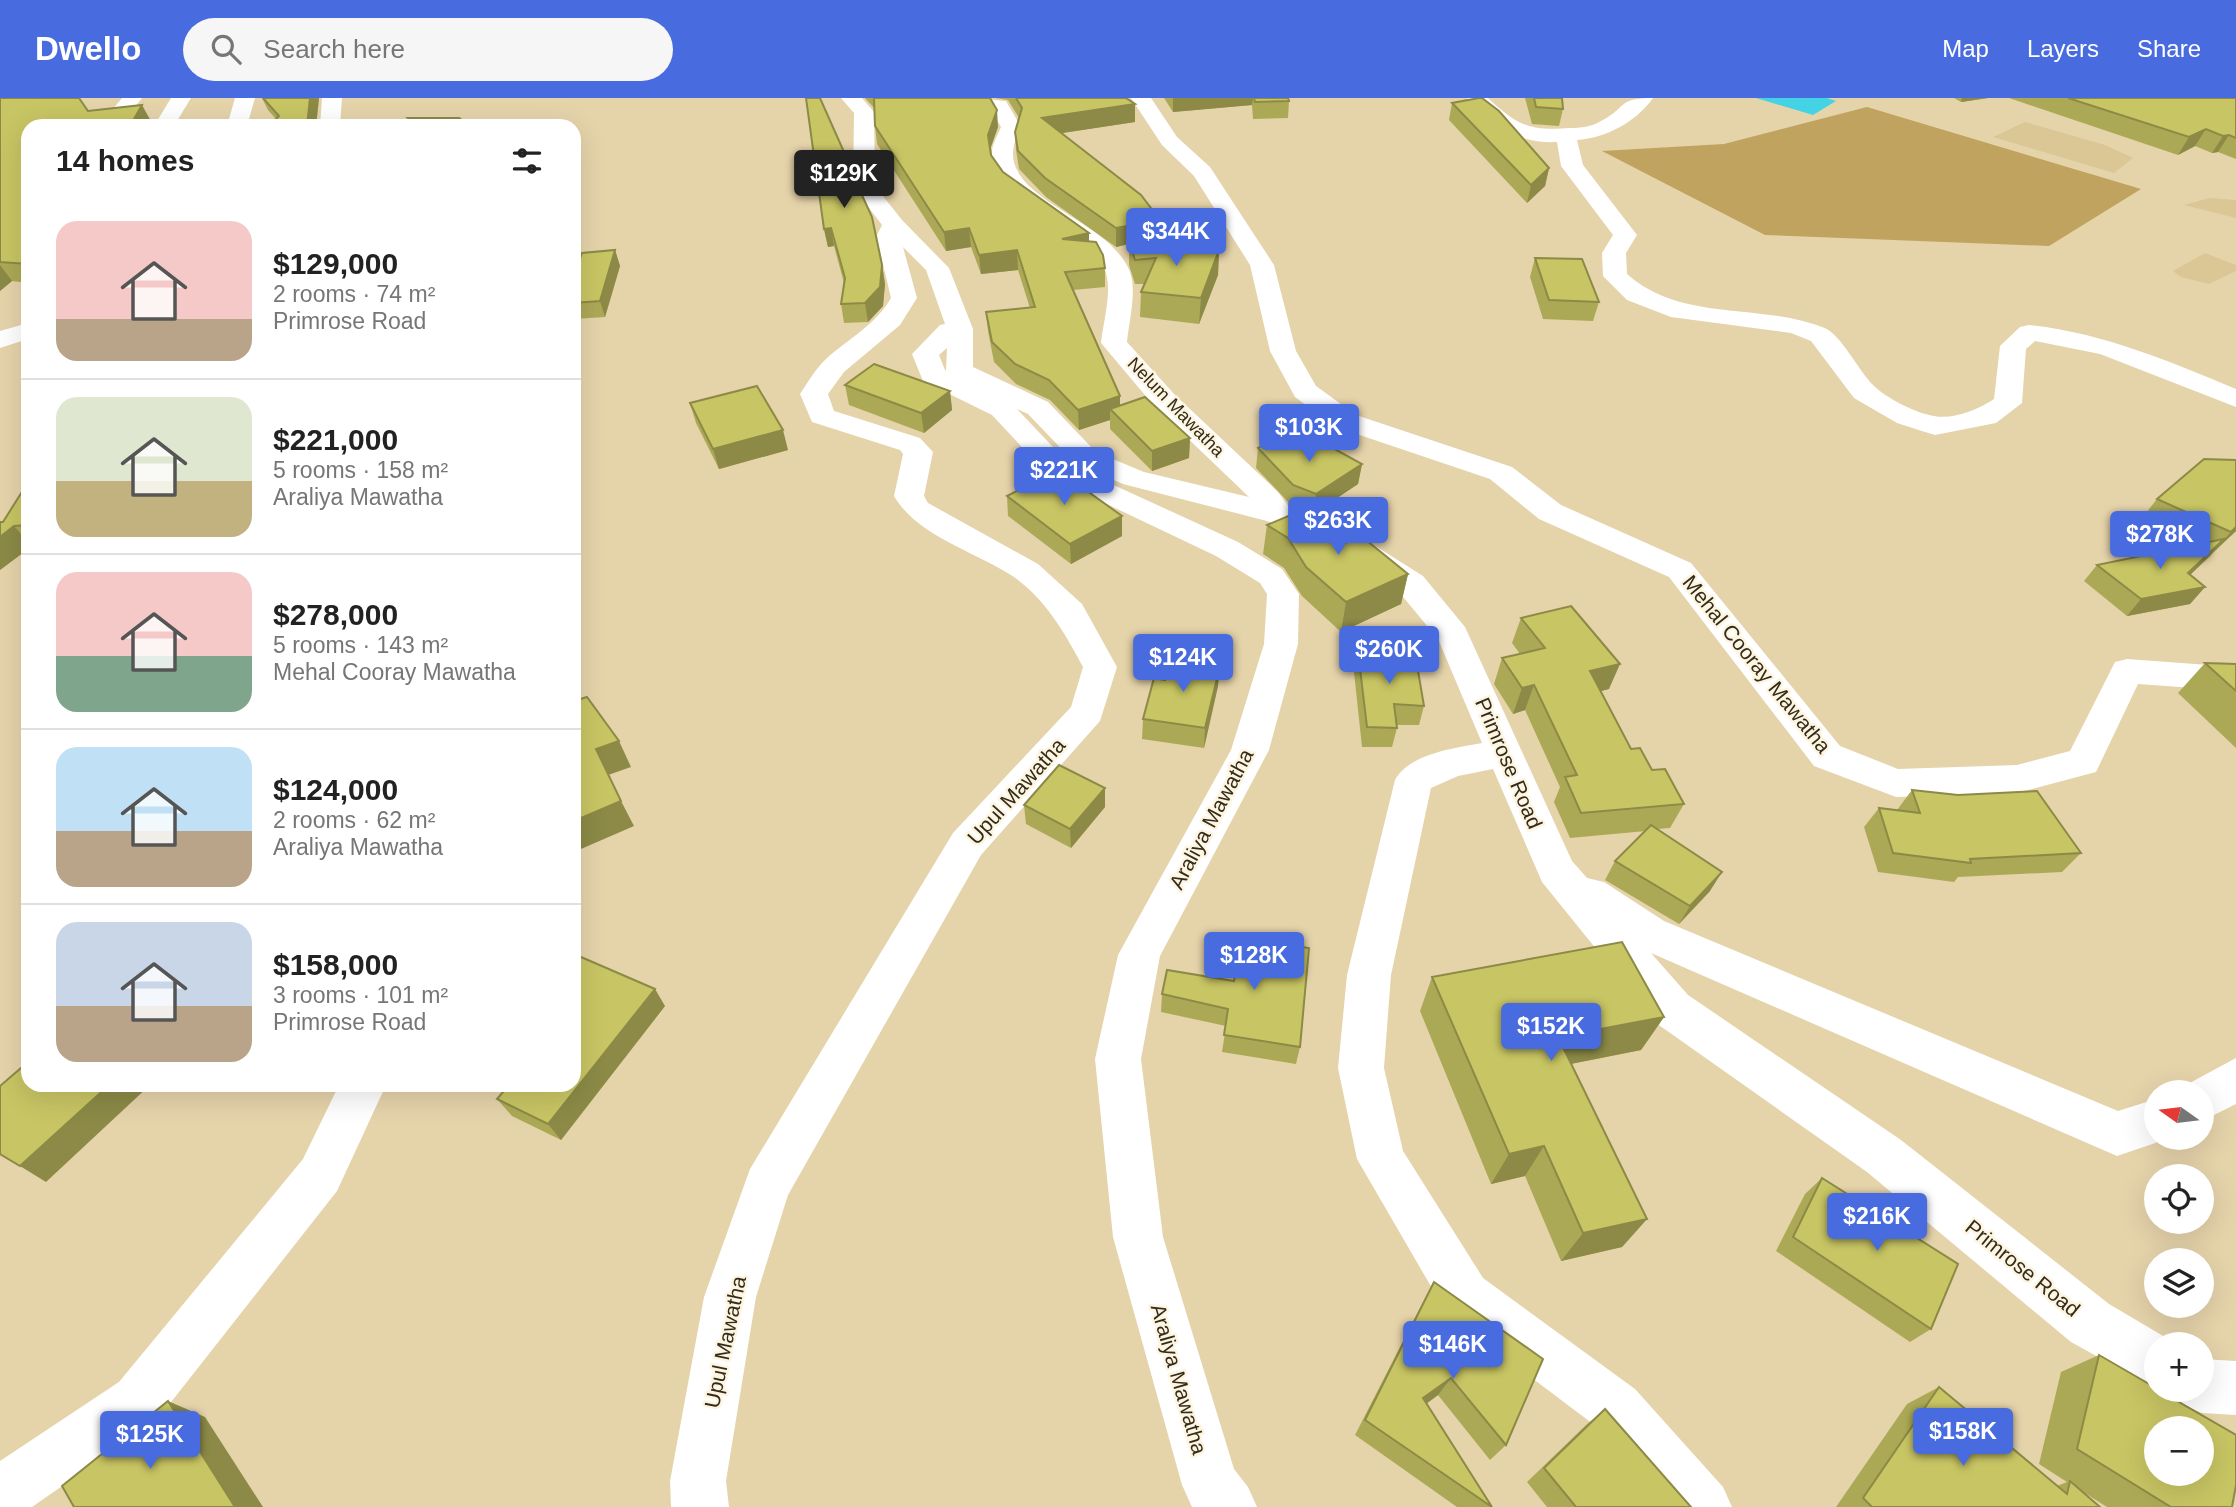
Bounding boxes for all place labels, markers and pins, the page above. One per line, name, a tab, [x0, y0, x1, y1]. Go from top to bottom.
pin: $129K	[795, 150, 893, 210]
pin: $344K	[1127, 208, 1225, 268]
pin: $103K	[1260, 404, 1358, 464]
pin: $221K	[1015, 448, 1113, 507]
pin: $263K	[1289, 498, 1387, 557]
pin: $278K	[2111, 512, 2209, 571]
pin: $260K	[1340, 626, 1438, 686]
pin: $124K	[1134, 634, 1232, 694]
pin: $128K	[1205, 932, 1303, 992]
pin: $152K	[1502, 1004, 1600, 1063]
pin: $216K	[1828, 1194, 1926, 1253]
pin: $146K	[1404, 1322, 1502, 1381]
pin: $158K	[1914, 1408, 2012, 1468]
pin: $125K	[101, 1412, 199, 1471]

